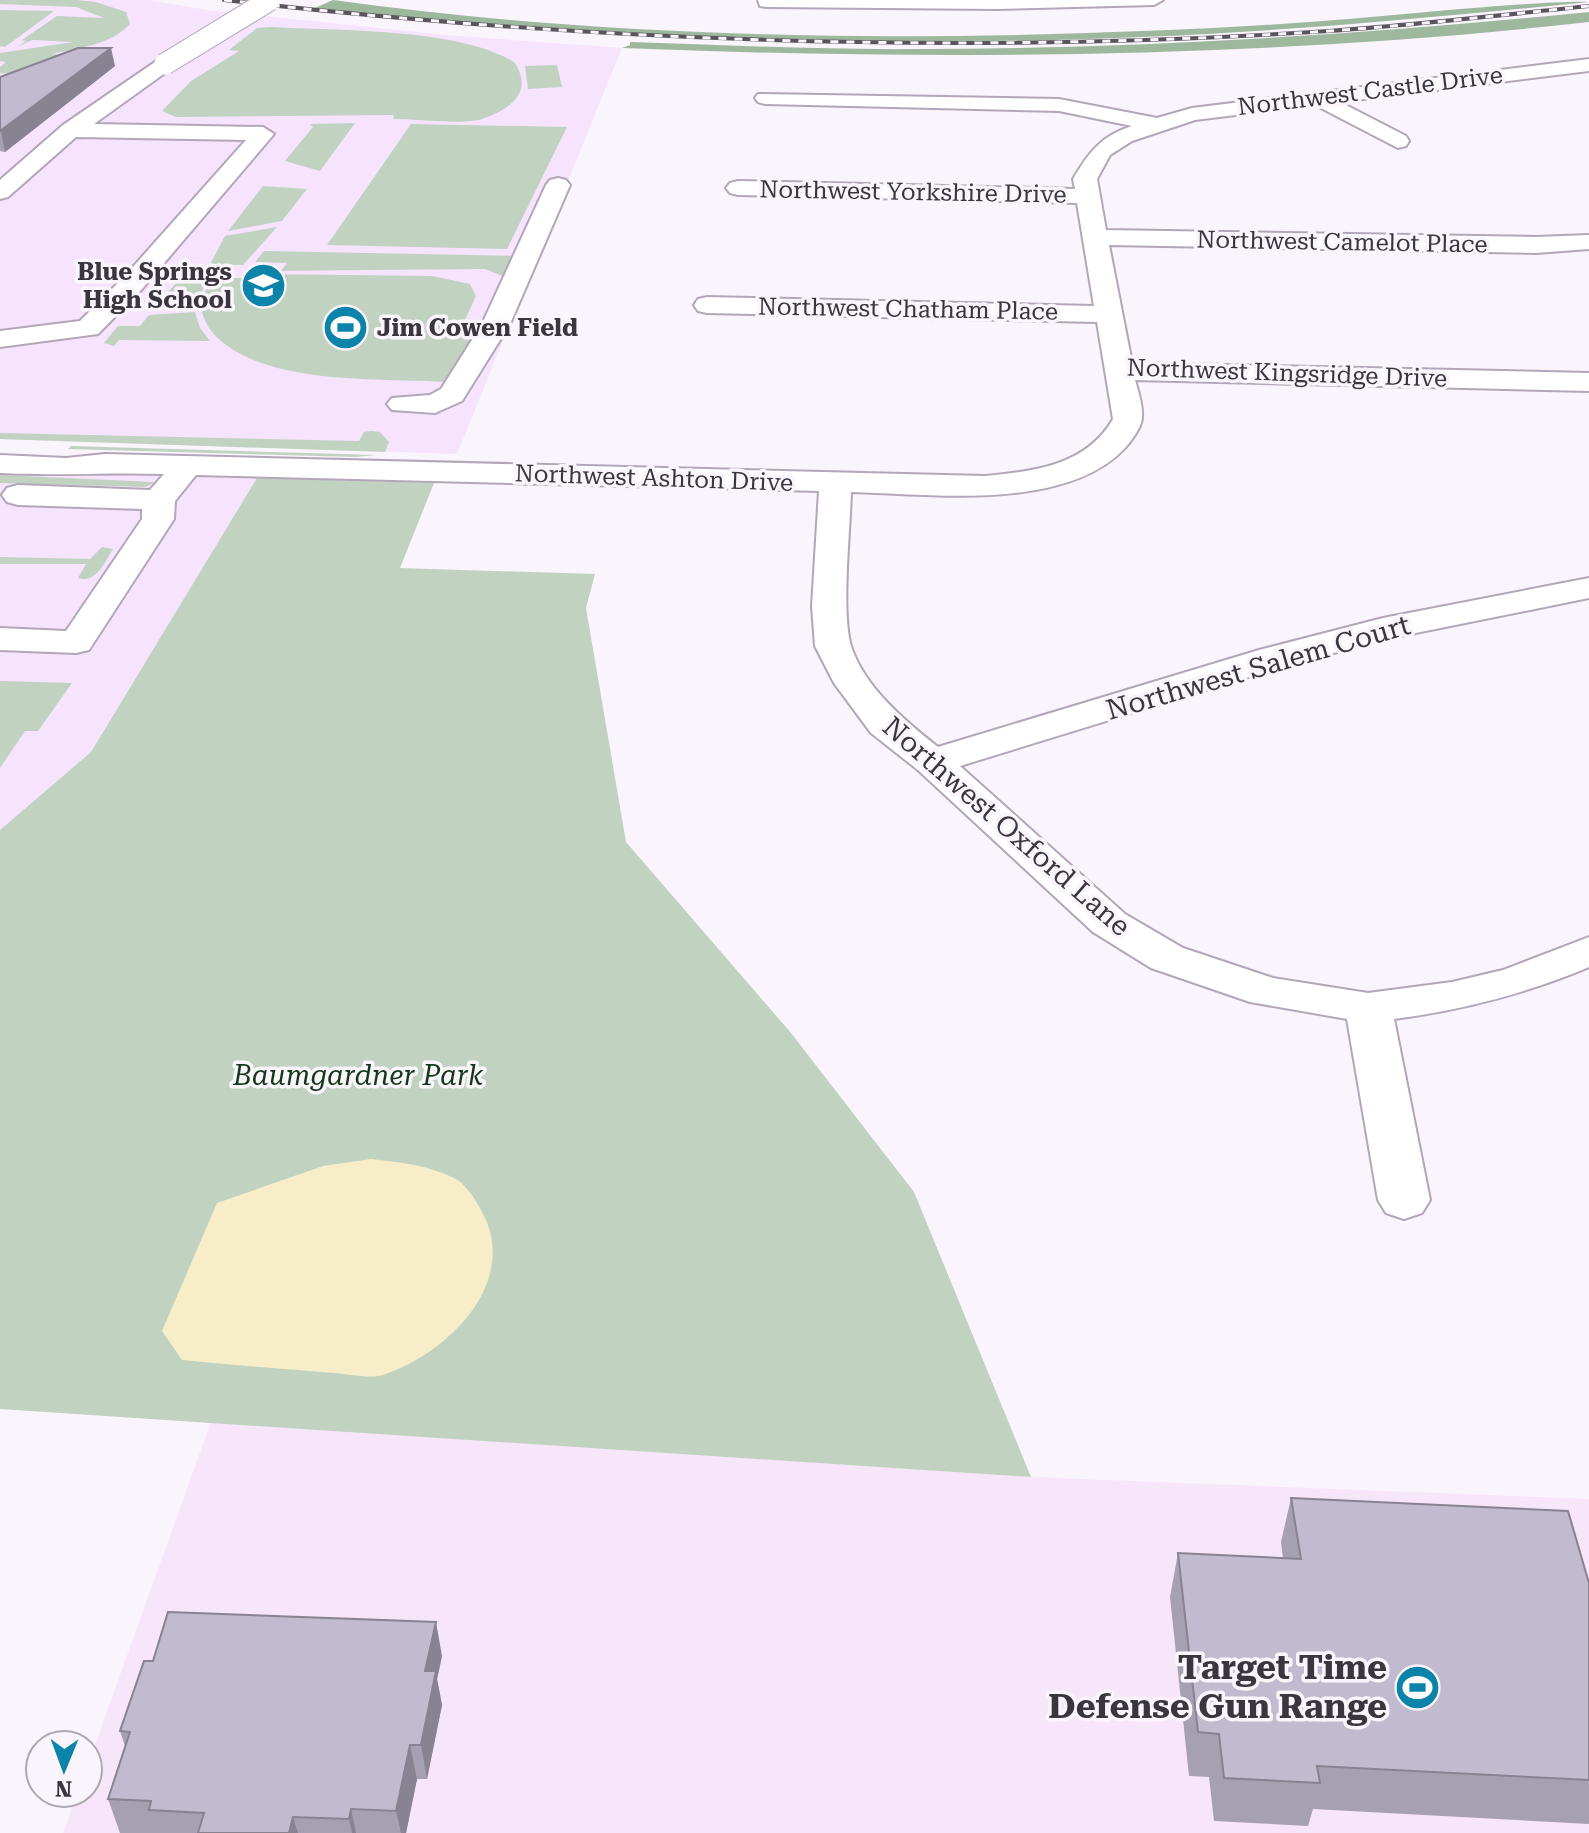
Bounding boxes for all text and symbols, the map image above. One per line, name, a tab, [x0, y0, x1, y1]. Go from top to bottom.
street label: Northwest Castle Drive	[1236, 61, 1504, 121]
street label: Northwest Yorkshire Drive	[759, 175, 1067, 209]
street label: Northwest Camelot Place	[1196, 225, 1488, 259]
place label: Blue Springs High School	[77, 258, 232, 314]
school or university icon: Blue Springs High School	[239, 262, 287, 310]
street label: Northwest Chatham Place	[758, 292, 1058, 326]
sports icon: Jim Cowen Field	[322, 304, 370, 352]
place label: Jim Cowen Field	[377, 314, 578, 342]
street label: Northwest Kingsridge Drive	[1126, 353, 1448, 393]
street label: Northwest Ashton Drive	[514, 459, 794, 497]
street label: Northwest Salem Court	[1102, 608, 1414, 727]
street label: Northwest Oxford Lane	[876, 710, 1137, 943]
park label: Baumgardner Park	[232, 1059, 484, 1092]
place label: Target Time Defense Gun Range	[1048, 1647, 1387, 1726]
sports icon: Target Time Defense Gun Range	[1394, 1663, 1442, 1711]
north arrow	[24, 1729, 104, 1809]
text: N	[55, 1776, 72, 1801]

